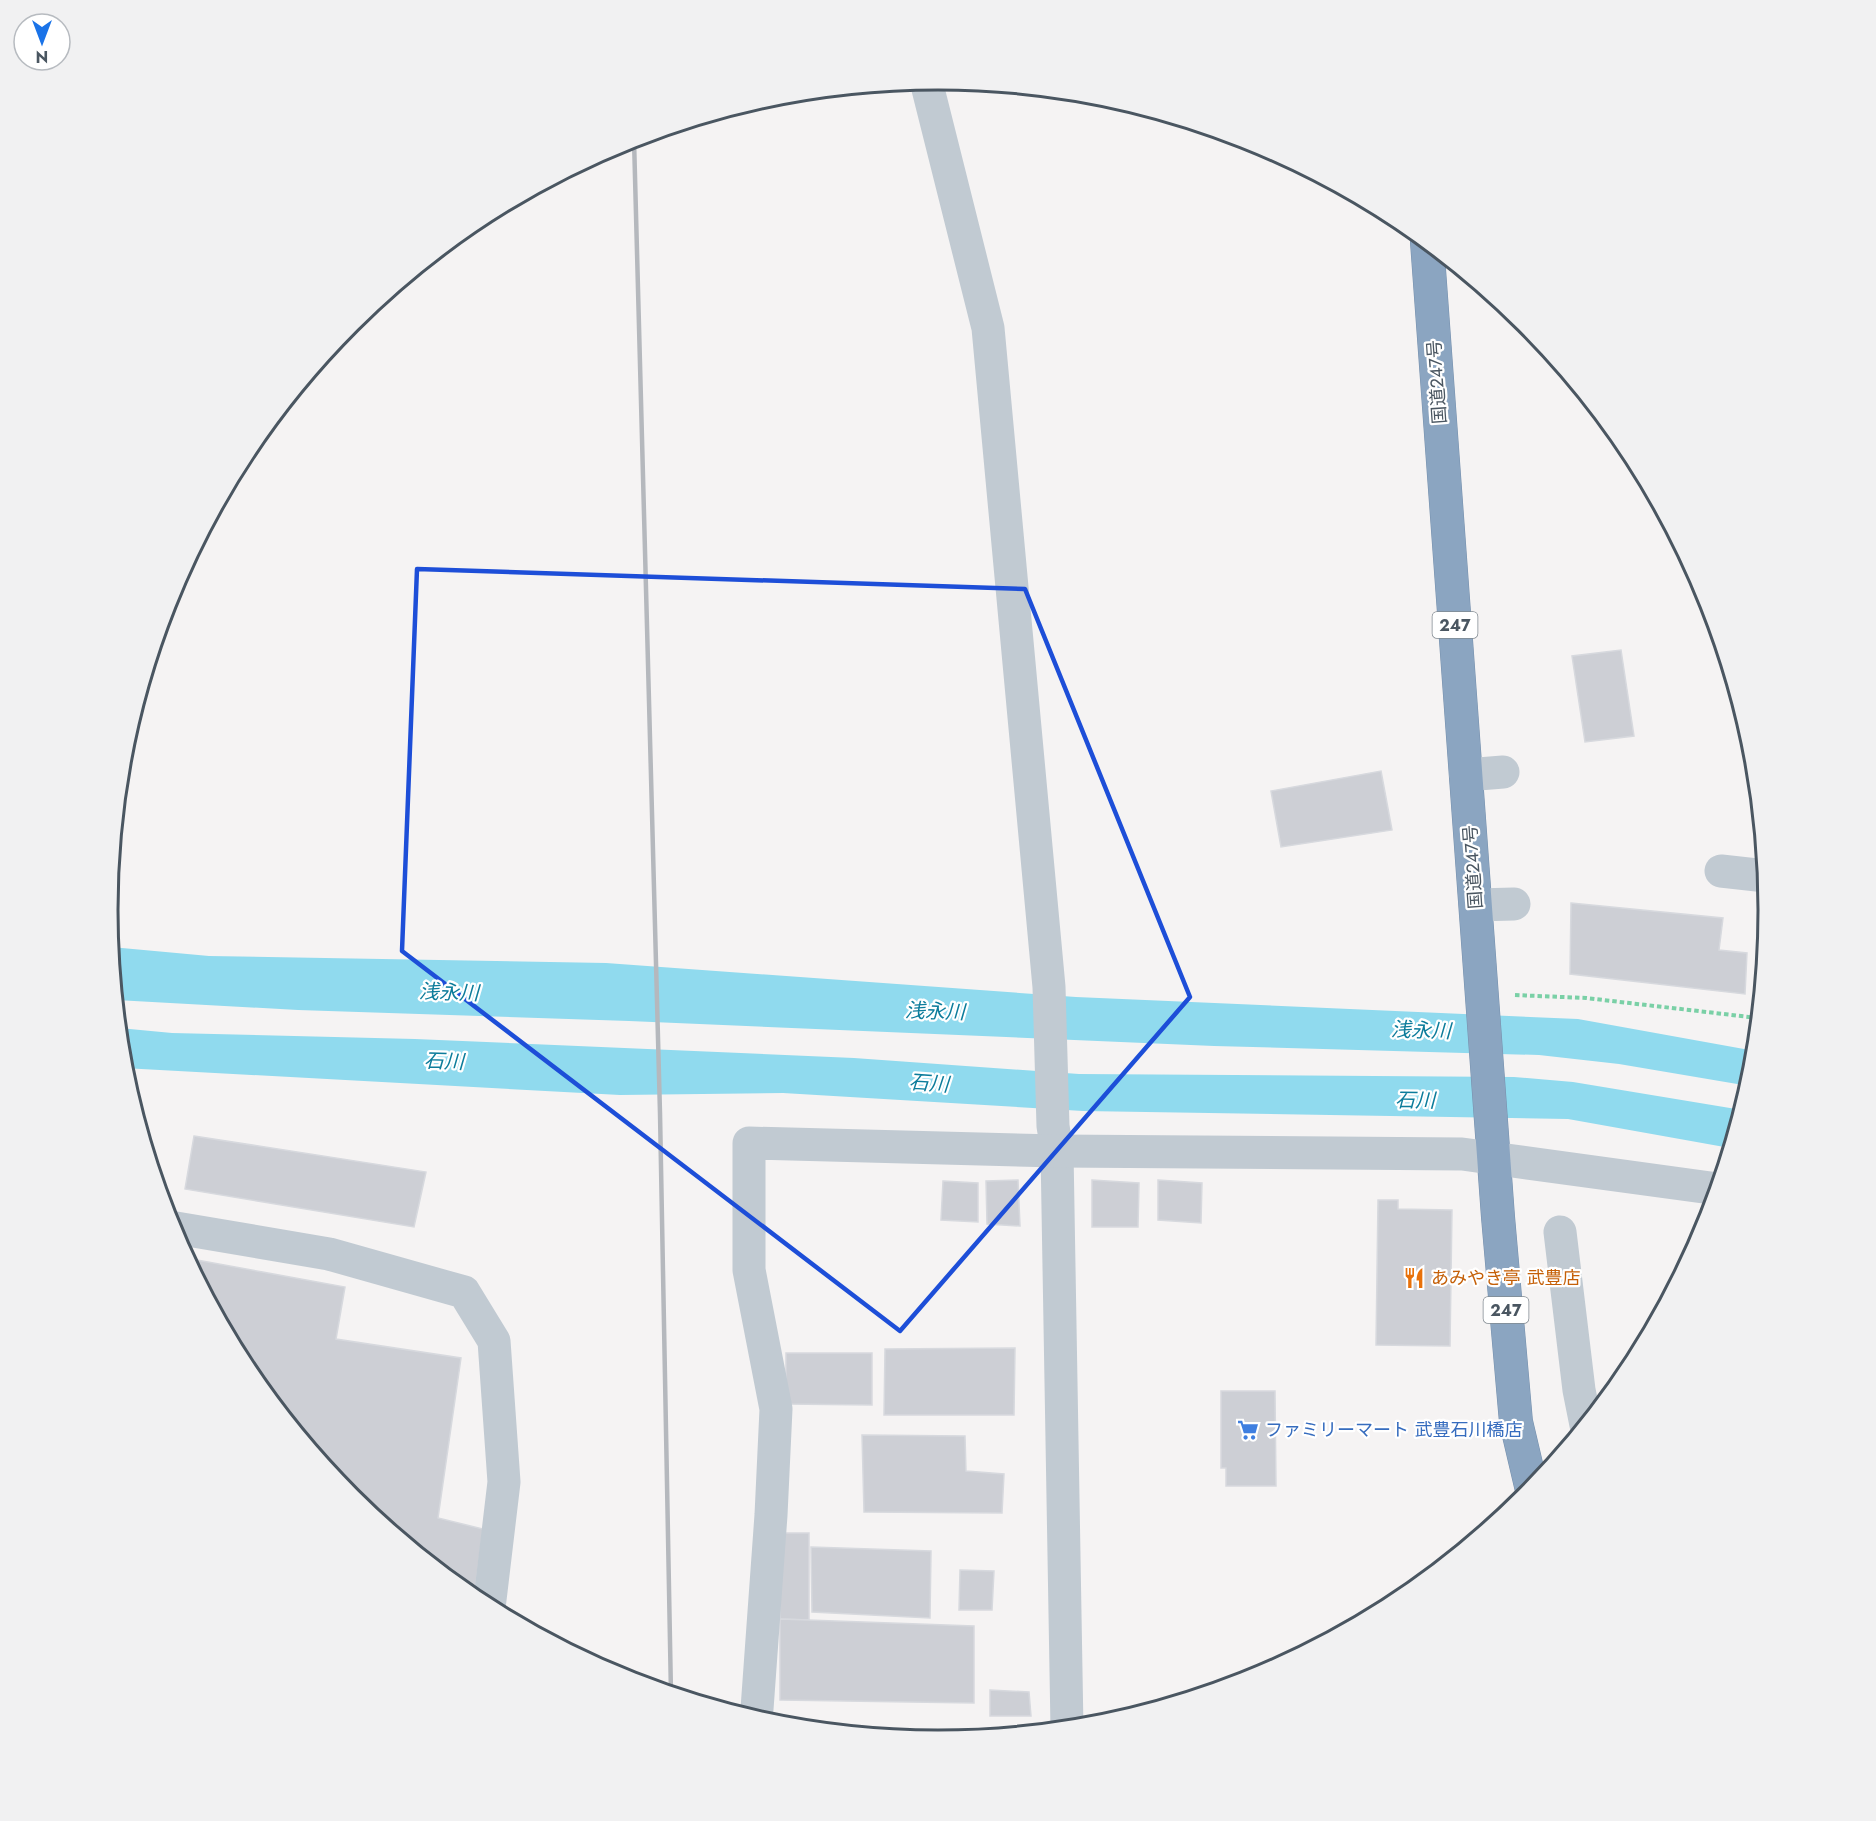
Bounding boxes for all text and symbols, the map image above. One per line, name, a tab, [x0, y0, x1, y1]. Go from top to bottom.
north arrow	[12, 12, 72, 72]
text: N	[36, 45, 48, 68]
street label: 国道247号	[1421, 339, 1453, 425]
road number: 247	[1432, 612, 1478, 638]
street label: 国道247号	[1457, 824, 1489, 910]
water label: 浅永川	[418, 977, 481, 1008]
water label: 浅永川	[904, 996, 967, 1027]
water label: 浅永川	[1390, 1015, 1453, 1046]
water label: 石川	[423, 1046, 466, 1077]
water label: 石川	[908, 1068, 952, 1099]
water label: 石川	[1395, 1086, 1437, 1115]
place label: あみやき亭 武豊店	[1431, 1265, 1580, 1291]
restaurant icon: あみやき亭 武豊店	[1402, 1266, 1426, 1290]
road number: 247	[1484, 1297, 1528, 1323]
place label: ファミリーマート 武豊石川橋店	[1265, 1417, 1522, 1443]
supermarket icon: ファミリーマート 武豊石川橋店	[1236, 1418, 1260, 1442]

